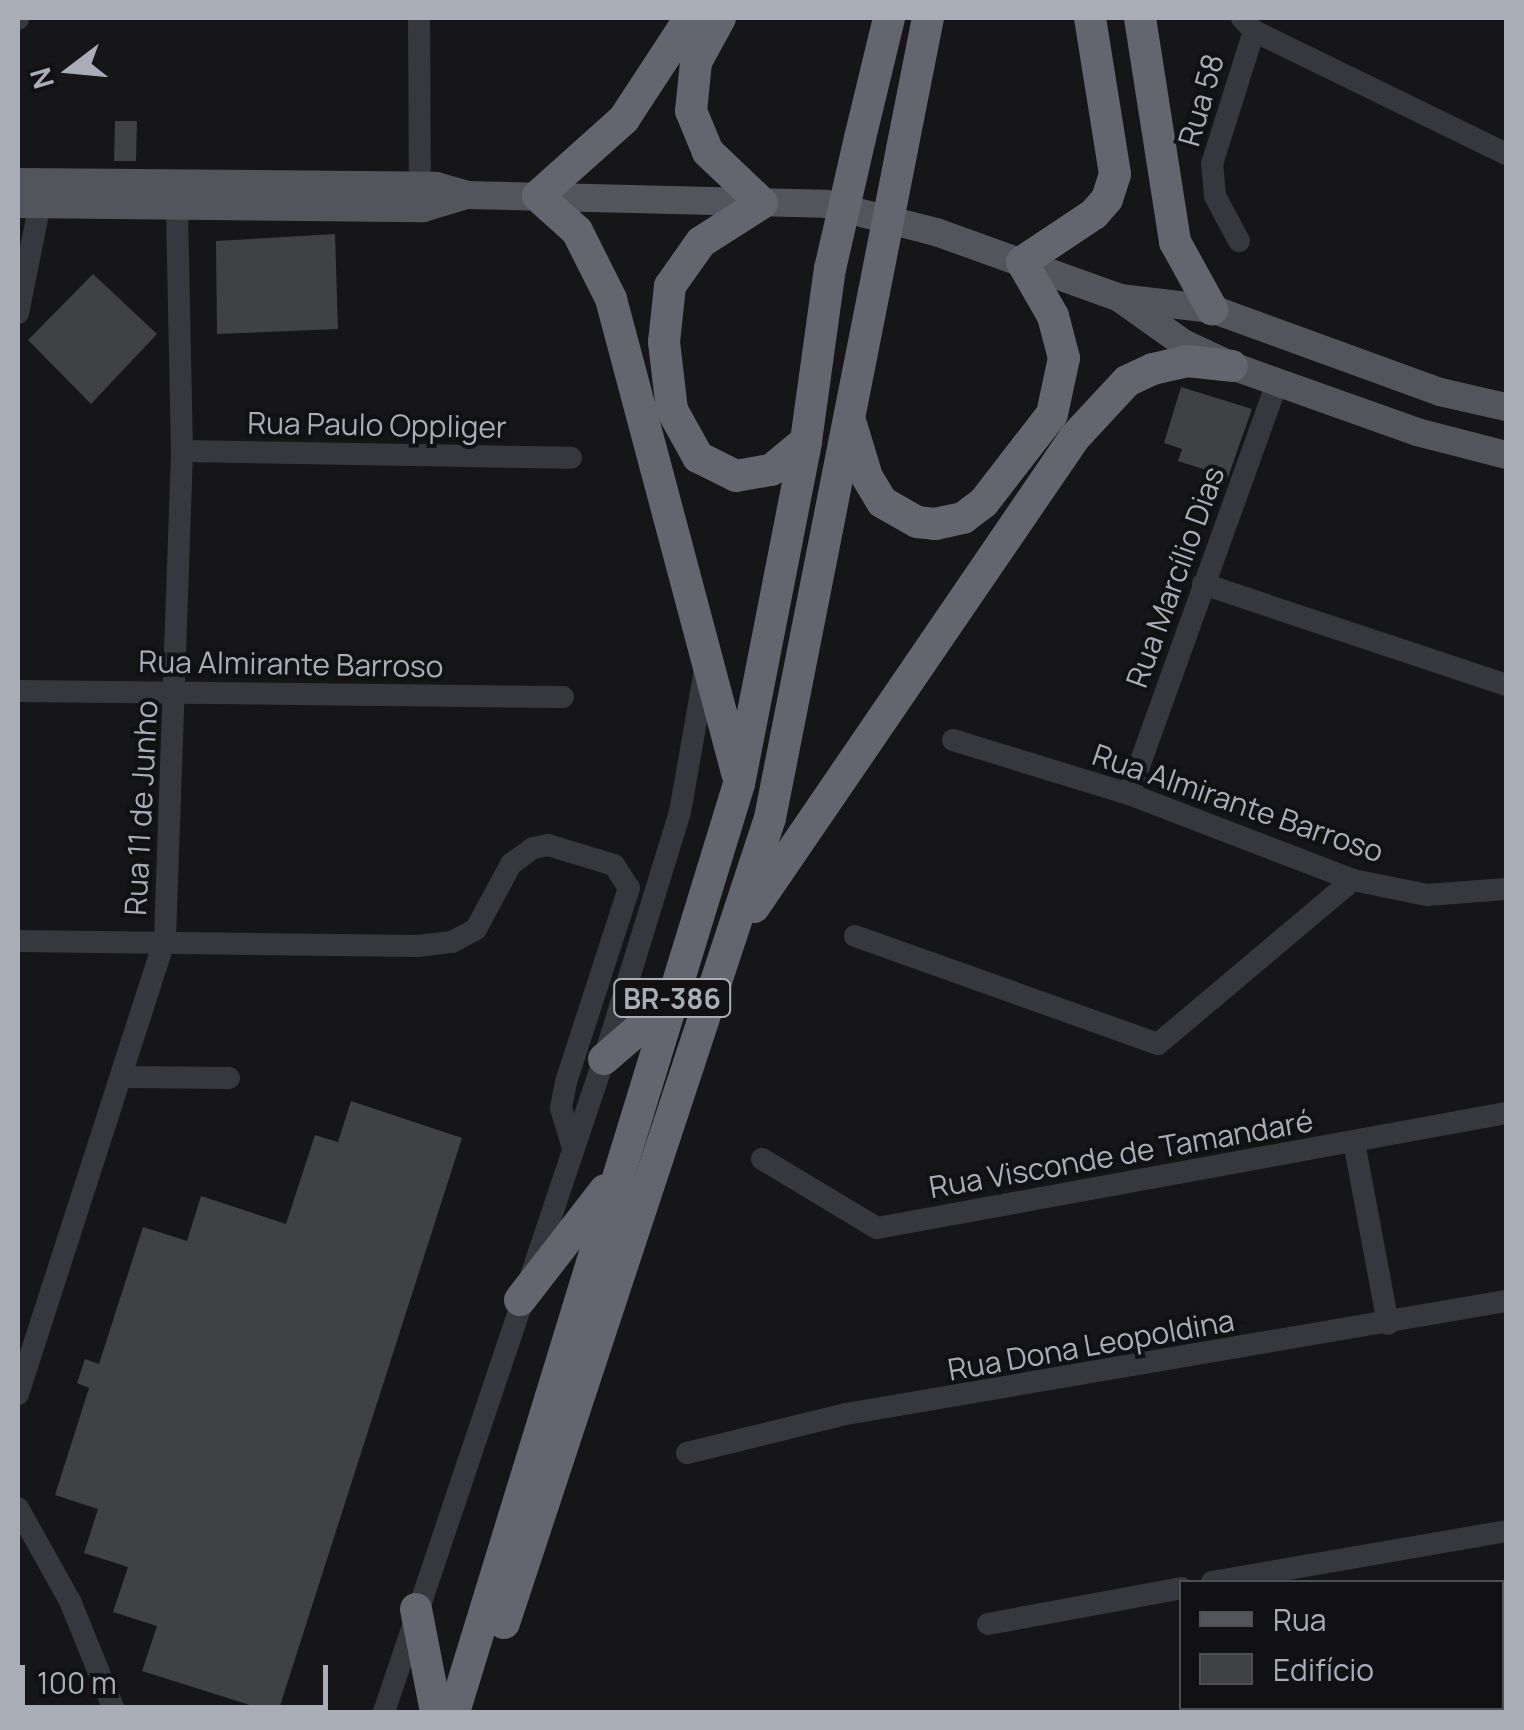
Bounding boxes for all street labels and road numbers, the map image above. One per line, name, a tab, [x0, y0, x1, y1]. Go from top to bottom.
street label: Rua 58	[1171, 50, 1231, 150]
street label: Rua Paulo Oppliger	[247, 405, 507, 445]
street label: Rua Marcílio Dias	[1118, 462, 1232, 692]
street label: Rua Almirante Barroso	[138, 643, 444, 685]
street label: Rua 11 de Junho	[117, 700, 165, 916]
street label: Rua Almirante Barroso	[1088, 736, 1388, 870]
road number: BR-386	[612, 975, 732, 1021]
street label: Rua Visconde de Tamandaré	[926, 1103, 1316, 1205]
street label: Rua Dona Leopoldina	[945, 1302, 1237, 1388]

